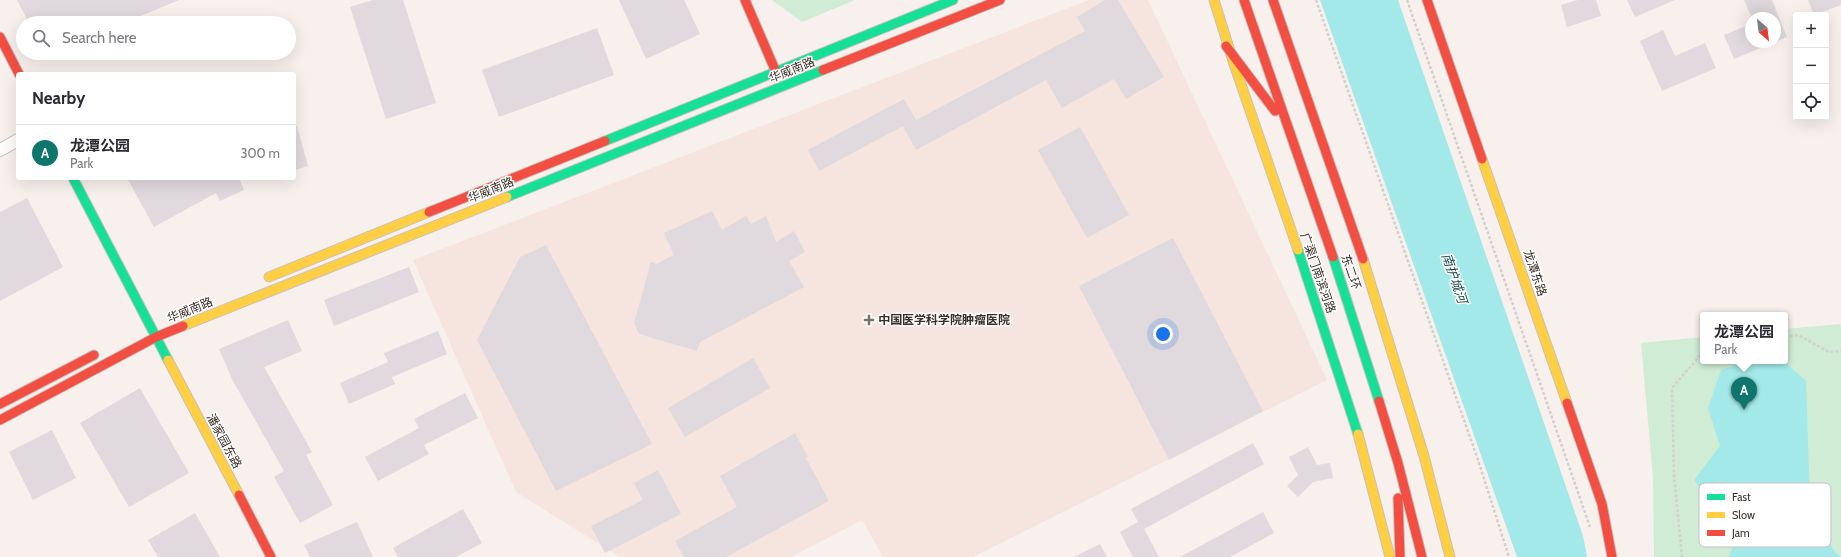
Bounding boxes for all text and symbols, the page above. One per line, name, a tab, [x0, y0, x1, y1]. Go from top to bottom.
north arrow	[1745, 12, 1781, 48]
map controls	[1793, 12, 1829, 120]
button: +	[1793, 12, 1829, 48]
search box	[16, 16, 296, 60]
icon: search	[30, 27, 52, 49]
text: Search here	[62, 29, 137, 47]
button: −	[1793, 48, 1829, 84]
street label: 华威南路	[767, 54, 817, 85]
button: locate	[1793, 84, 1829, 120]
text: Nearby	[32, 88, 85, 108]
text: 龙潭公园	[70, 137, 130, 155]
text: A	[41, 145, 49, 161]
text: 300 m	[240, 145, 280, 161]
text: Park	[70, 155, 93, 171]
street label: 华威南路	[466, 174, 516, 205]
street label: 广渠门南滨河路	[1298, 231, 1339, 315]
street label: 龙潭东路	[1521, 248, 1550, 298]
water label: 南护城河	[1439, 251, 1472, 308]
street label: 东二环	[1339, 252, 1364, 291]
street label: 华威南路	[165, 294, 215, 325]
place label: 中国医学科学院肿瘤医院	[878, 312, 1010, 327]
popup	[1700, 312, 1788, 364]
marker: 中国医学科学院肿瘤医院	[863, 314, 875, 326]
text: 龙潭公园	[1714, 323, 1774, 341]
your location	[1153, 324, 1173, 344]
text: Park	[1714, 341, 1737, 357]
pin: A	[1731, 377, 1757, 410]
street label: 潘家园东路	[204, 411, 245, 471]
legend	[1699, 483, 1831, 547]
text: Fast	[1732, 490, 1751, 504]
text: Slow	[1732, 508, 1755, 522]
text: Jam	[1731, 526, 1750, 540]

